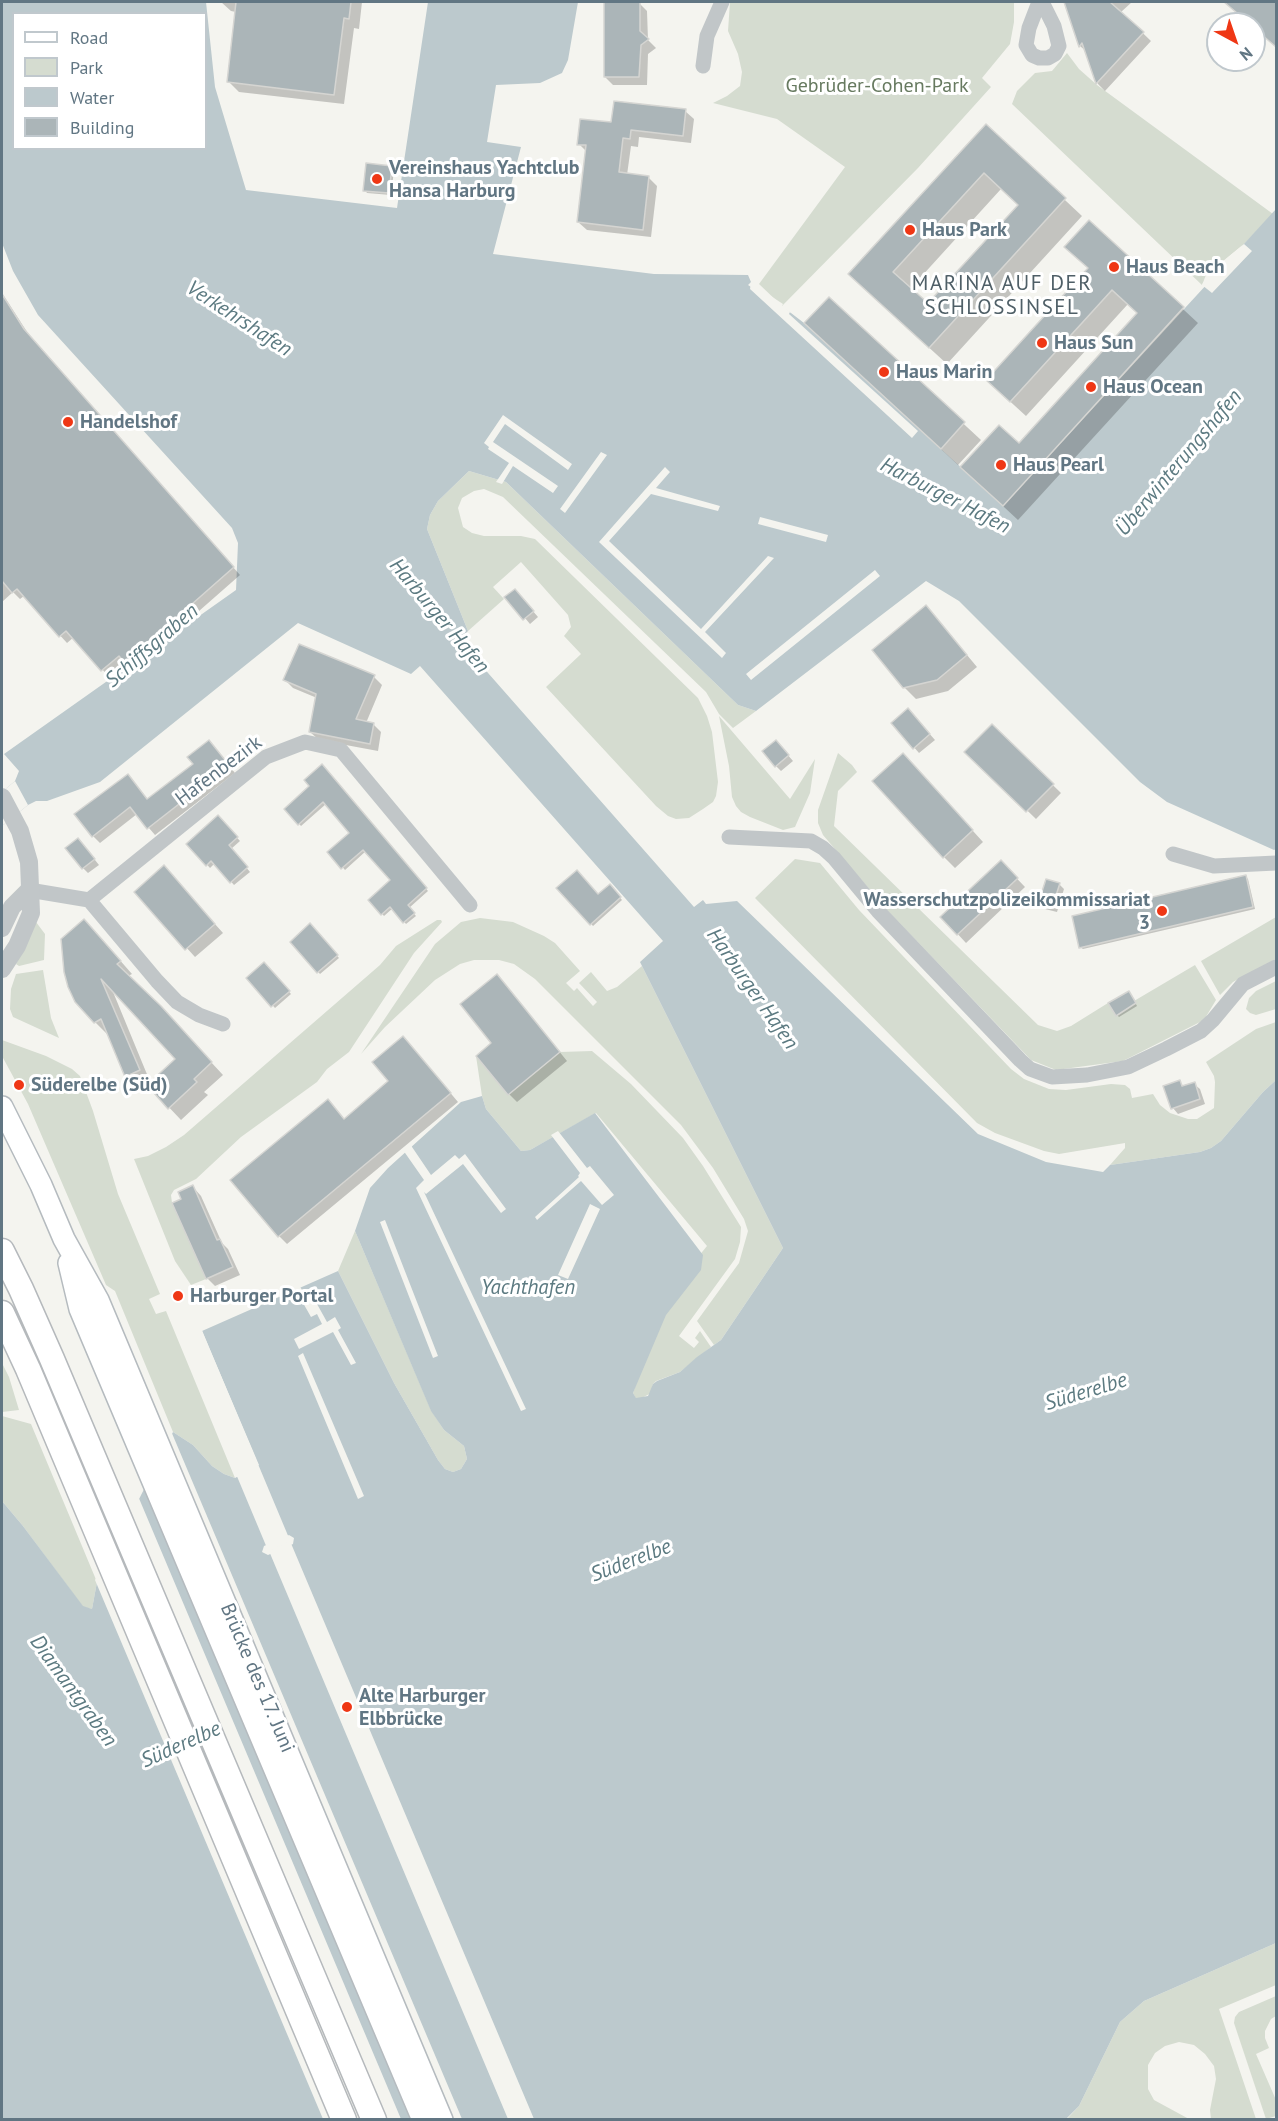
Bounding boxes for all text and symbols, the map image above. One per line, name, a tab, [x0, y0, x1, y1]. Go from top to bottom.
legend	[12, 12, 207, 150]
north arrow	[1206, 12, 1266, 72]
text: Road	[70, 26, 108, 49]
text: N	[1236, 43, 1257, 65]
text: Park	[70, 56, 103, 79]
park label: Gebrüder-Cohen-Park	[785, 74, 969, 98]
text: Water	[70, 86, 114, 109]
text: Building	[70, 116, 134, 139]
place label: Vereinshaus Yachtclub Hansa Harburg	[389, 156, 579, 203]
marker: Vereinshaus Yachtclub Hansa Harburg	[370, 172, 384, 186]
place label: Haus Park	[922, 218, 1007, 242]
marker: Haus Park	[903, 223, 917, 237]
place label: Haus Beach	[1126, 255, 1225, 279]
marker: Haus Beach	[1107, 260, 1121, 274]
district label: MARINA AUF DER SCHLOSSINSEL	[912, 271, 1092, 321]
water label: Verkehrshafen	[182, 276, 296, 362]
place label: Haus Sun	[1054, 331, 1133, 355]
marker: Haus Sun	[1035, 336, 1049, 350]
place label: Haus Marin	[896, 360, 992, 384]
marker: Haus Marin	[877, 365, 891, 379]
place label: Haus Ocean	[1103, 375, 1203, 399]
marker: Haus Ocean	[1084, 380, 1098, 394]
water label: Überwinterungshafen	[1111, 385, 1247, 541]
place label: Handelshof	[80, 410, 177, 434]
marker: Handelshof	[61, 415, 75, 429]
water label: Harburger Hafen	[876, 453, 1014, 539]
place label: Haus Pearl	[1013, 453, 1104, 477]
marker: Haus Pearl	[994, 458, 1008, 472]
water label: Harburger Hafen	[384, 553, 494, 679]
water label: Schiffsgraben	[100, 599, 204, 693]
street label: Hafenbezirk	[171, 731, 267, 811]
place label: Wasserschutzpolizeikommissariat 3	[864, 888, 1150, 935]
marker: Wasserschutzpolizeikommissariat 3	[1155, 904, 1169, 918]
water label: Harburger Hafen	[701, 924, 803, 1054]
place label: Süderelbe (Süd)	[31, 1073, 168, 1097]
marker: Süderelbe (Süd)	[12, 1078, 26, 1092]
water label: Yachthafen	[481, 1275, 575, 1301]
place label: Harburger Portal	[190, 1284, 333, 1308]
marker: Harburger Portal	[171, 1289, 185, 1303]
water label: Süderelbe	[1042, 1368, 1130, 1416]
water label: Süderelbe	[587, 1534, 675, 1588]
street label: Brücke des 17. Juni	[215, 1600, 299, 1756]
water label: Diamantgraben	[24, 1630, 122, 1752]
place label: Alte Harburger Elbbrücke	[359, 1684, 485, 1731]
marker: Alte Harburger Elbbrücke	[340, 1700, 354, 1714]
water label: Süderelbe	[137, 1716, 225, 1774]

